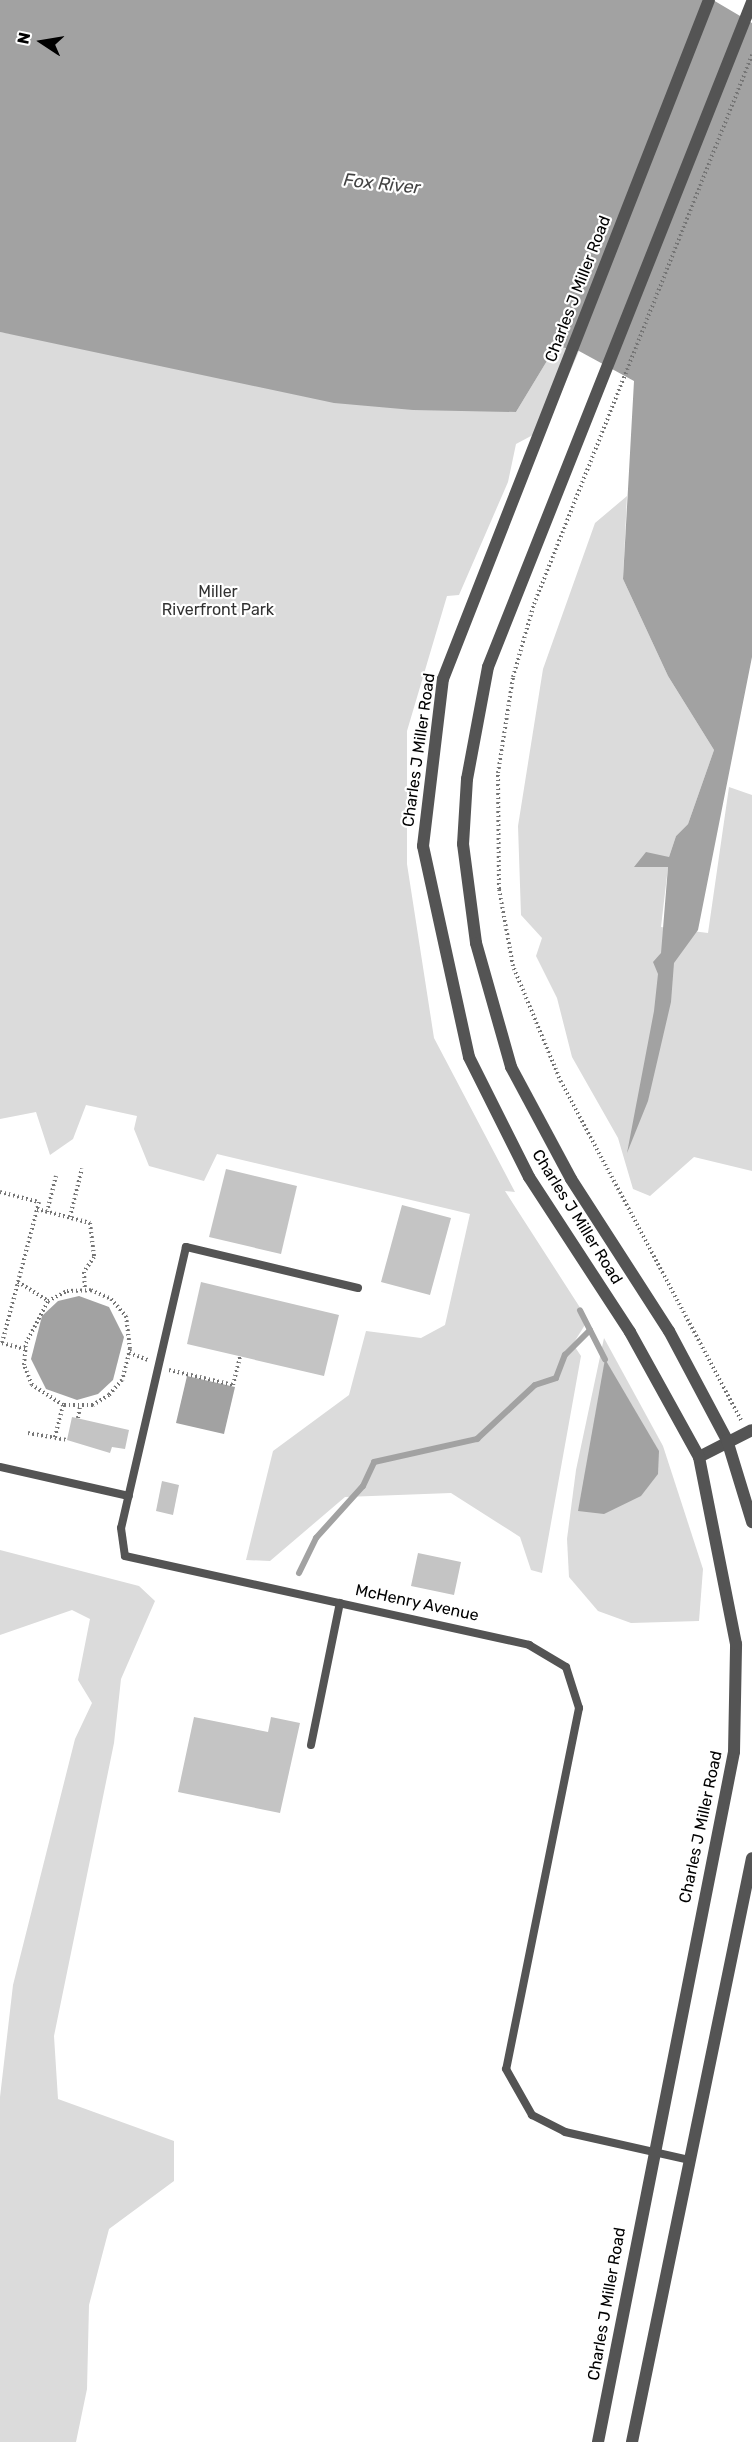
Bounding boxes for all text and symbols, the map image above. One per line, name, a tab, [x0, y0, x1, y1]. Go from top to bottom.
north arrow	[12, 12, 72, 72]
text: N	[13, 31, 34, 46]
water label: Fox River	[342, 169, 422, 199]
street label: Charles J Miller Road	[541, 213, 615, 365]
park label: Miller Riverfront Park	[162, 582, 274, 620]
street label: Charles J Miller Road	[399, 672, 439, 828]
street label: Charles J Miller Road	[528, 1146, 626, 1288]
street label: McHenry Avenue	[353, 1580, 481, 1626]
street label: Charles J Miller Road	[675, 1749, 727, 1905]
street label: Charles J Miller Road	[584, 2226, 630, 2382]

